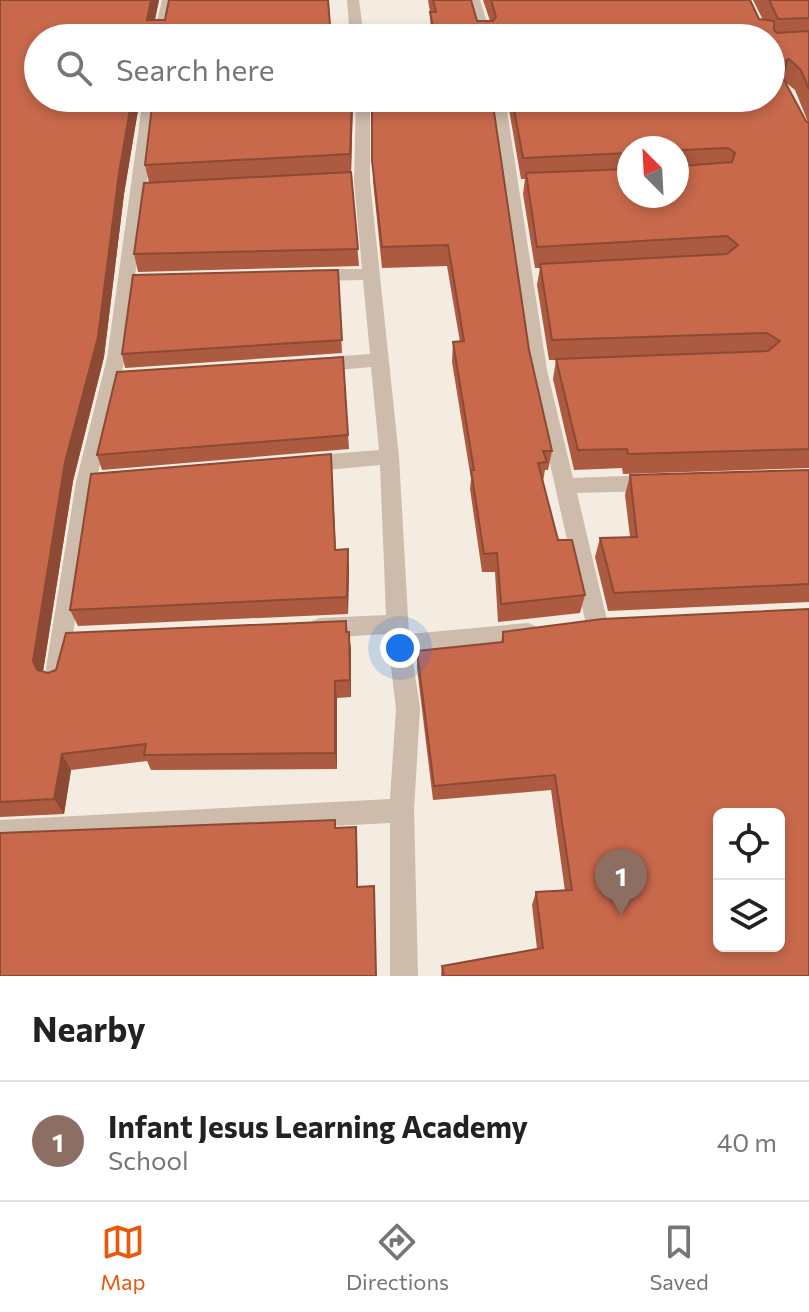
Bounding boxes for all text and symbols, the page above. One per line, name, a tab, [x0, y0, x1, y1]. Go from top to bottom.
search box	[24, 24, 785, 112]
icon: search	[52, 46, 96, 90]
text: Search here	[116, 50, 275, 87]
north arrow	[617, 136, 689, 208]
your location	[380, 628, 420, 668]
map controls	[713, 808, 785, 952]
button: locate	[713, 808, 785, 880]
pin: 1	[595, 849, 647, 915]
button: layers	[713, 880, 785, 952]
text: Nearby	[32, 1007, 146, 1049]
text: Infant Jesus Learning Academy	[108, 1107, 528, 1144]
text: 1	[52, 1126, 64, 1157]
text: 40 m	[717, 1126, 777, 1157]
text: School	[108, 1144, 189, 1175]
tab: Map	[100, 1220, 146, 1295]
tab: Directions	[346, 1220, 449, 1295]
tab: Saved	[649, 1220, 709, 1295]

